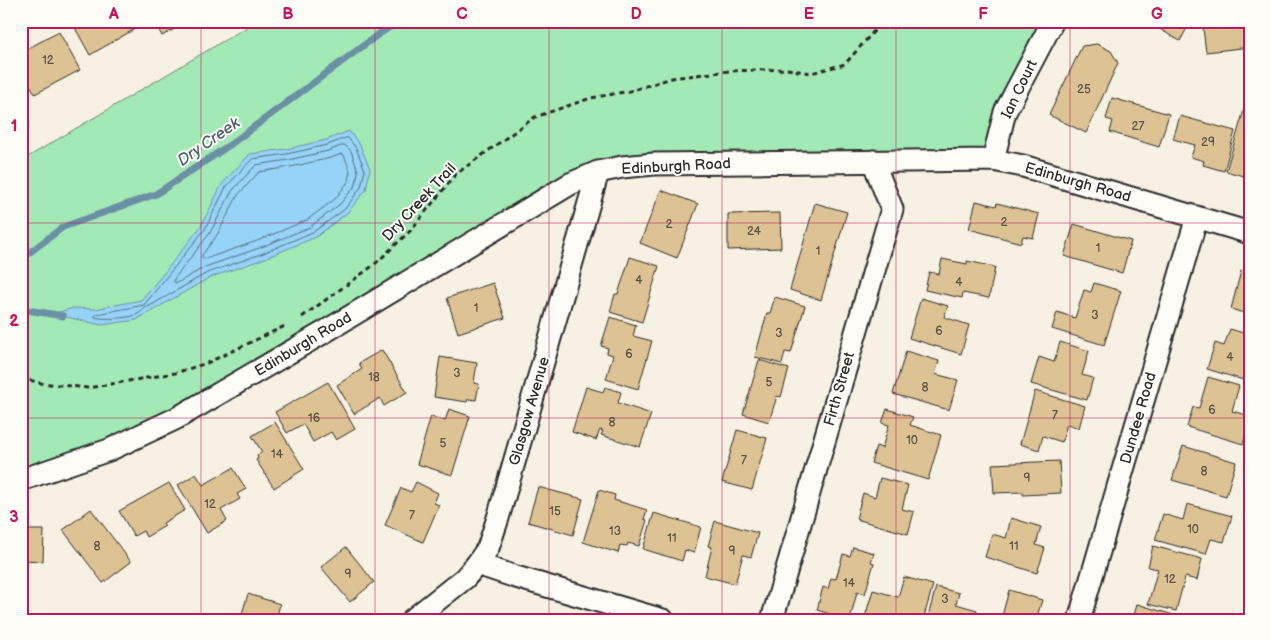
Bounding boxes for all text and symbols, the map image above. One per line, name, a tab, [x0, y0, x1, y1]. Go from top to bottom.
text: A	[108, 5, 119, 24]
text: B	[282, 5, 294, 24]
text: C	[456, 5, 468, 24]
text: D	[630, 5, 642, 24]
text: E	[804, 5, 814, 24]
text: F	[978, 5, 988, 24]
text: G	[1151, 5, 1163, 24]
house number: 12	[42, 53, 54, 68]
street label: Ian Court	[997, 56, 1042, 122]
house number: 25	[1077, 82, 1091, 97]
water label: Dry Creek	[174, 113, 245, 171]
text: 1	[11, 117, 17, 136]
house number: 27	[1132, 119, 1145, 134]
house number: 29	[1201, 135, 1215, 150]
street label: Edinburgh Road	[621, 154, 731, 179]
street label: Edinburgh Road	[1023, 158, 1133, 207]
street label: Dry Creek Trail	[378, 159, 460, 245]
house number: 2	[1000, 215, 1008, 230]
house number: 2	[665, 217, 673, 232]
house number: 24	[747, 224, 762, 239]
house number: 1	[1096, 241, 1100, 256]
house number: 1	[816, 244, 820, 259]
house number: 4	[635, 273, 643, 288]
house number: 4	[955, 275, 963, 290]
house number: 1	[474, 301, 478, 316]
street label: Edinburgh Road	[251, 308, 355, 381]
house number: 3	[1091, 308, 1099, 323]
text: 2	[9, 312, 19, 331]
house number: 6	[935, 324, 943, 339]
house number: 3	[775, 326, 783, 341]
house number: 6	[625, 347, 633, 362]
street label: Firth Street	[820, 350, 859, 428]
house number: 4	[1226, 350, 1234, 365]
street label: Glasgow Avenue	[505, 355, 554, 468]
house number: 3	[453, 366, 461, 381]
house number: 18	[368, 370, 380, 385]
street label: Dundee Road	[1116, 370, 1161, 466]
house number: 5	[766, 375, 773, 390]
house number: 8	[922, 380, 929, 395]
house number: 6	[1208, 403, 1216, 418]
house number: 7	[1052, 408, 1058, 423]
house number: 16	[308, 411, 320, 426]
house number: 8	[609, 415, 616, 430]
house number: 10	[906, 433, 918, 448]
house number: 5	[440, 436, 447, 451]
house number: 14	[271, 447, 284, 462]
house number: 7	[741, 453, 747, 468]
house number: 8	[1201, 464, 1208, 479]
house number: 9	[1024, 471, 1031, 486]
house number: 12	[204, 497, 216, 512]
house number: 15	[549, 504, 561, 519]
text: 3	[9, 508, 19, 527]
house number: 7	[409, 508, 415, 523]
house number: 10	[1187, 522, 1199, 537]
house number: 13	[609, 524, 621, 539]
house number: 11	[667, 531, 677, 546]
house number: 8	[94, 539, 101, 554]
house number: 11	[1009, 539, 1019, 554]
house number: 9	[729, 544, 736, 559]
house number: 9	[345, 567, 352, 582]
house number: 12	[1164, 572, 1176, 587]
house number: 14	[843, 576, 856, 591]
house number: 3	[941, 592, 949, 607]

